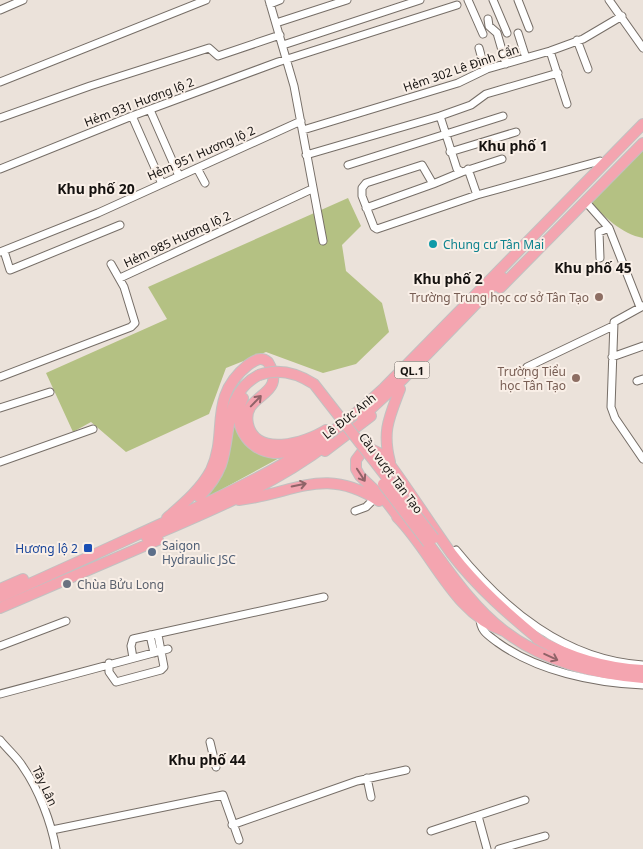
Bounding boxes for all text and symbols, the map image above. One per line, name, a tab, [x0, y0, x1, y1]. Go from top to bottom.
street label: Hẻm 302 Lê Đình Cẩn	[401, 40, 521, 96]
street label: Hẻm 931 Hương lộ 2	[82, 73, 196, 131]
street label: Hẻm 951 Hương lộ 2	[144, 122, 258, 184]
district label: Khu phố 1	[478, 136, 548, 155]
district label: Khu phố 20	[57, 179, 135, 198]
street label: Hẻm 985 Hương lộ 2	[121, 207, 233, 271]
place label: Chung cư Tân Mai	[443, 236, 544, 253]
marker: Chung cư Tân Mai	[427, 238, 439, 250]
district label: Khu phố 45	[554, 258, 632, 277]
district label: Khu phố 2	[413, 269, 483, 288]
place label: Trường Trung học cơ sở Tân Tạo	[409, 289, 589, 306]
marker: Trường Trung học cơ sở Tân Tạo	[593, 291, 605, 303]
road number: QL.1	[394, 362, 430, 378]
place label: Trường Tiểu học Tân Tạo	[498, 363, 566, 394]
marker: Trường Tiểu học Tân Tạo	[570, 372, 582, 384]
street label: Lê Đức Anh	[319, 389, 379, 443]
one-way arrow	[250, 395, 262, 408]
street label: Cầu vượt Tân Tạo	[355, 429, 427, 517]
one-way arrow	[355, 468, 366, 482]
one-way arrow	[290, 480, 306, 490]
place label: Saigon Hydraulic JSC	[162, 537, 236, 568]
place label: Hương lộ 2	[15, 540, 78, 557]
marker: Hương lộ 2	[82, 542, 94, 554]
marker: Saigon Hydraulic JSC	[146, 546, 158, 558]
place label: Chùa Bửu Long	[77, 576, 164, 593]
marker: Chùa Bửu Long	[61, 578, 73, 590]
one-way arrow	[543, 653, 558, 662]
district label: Khu phố 44	[168, 750, 246, 769]
street label: Tây Lân	[28, 763, 62, 809]

